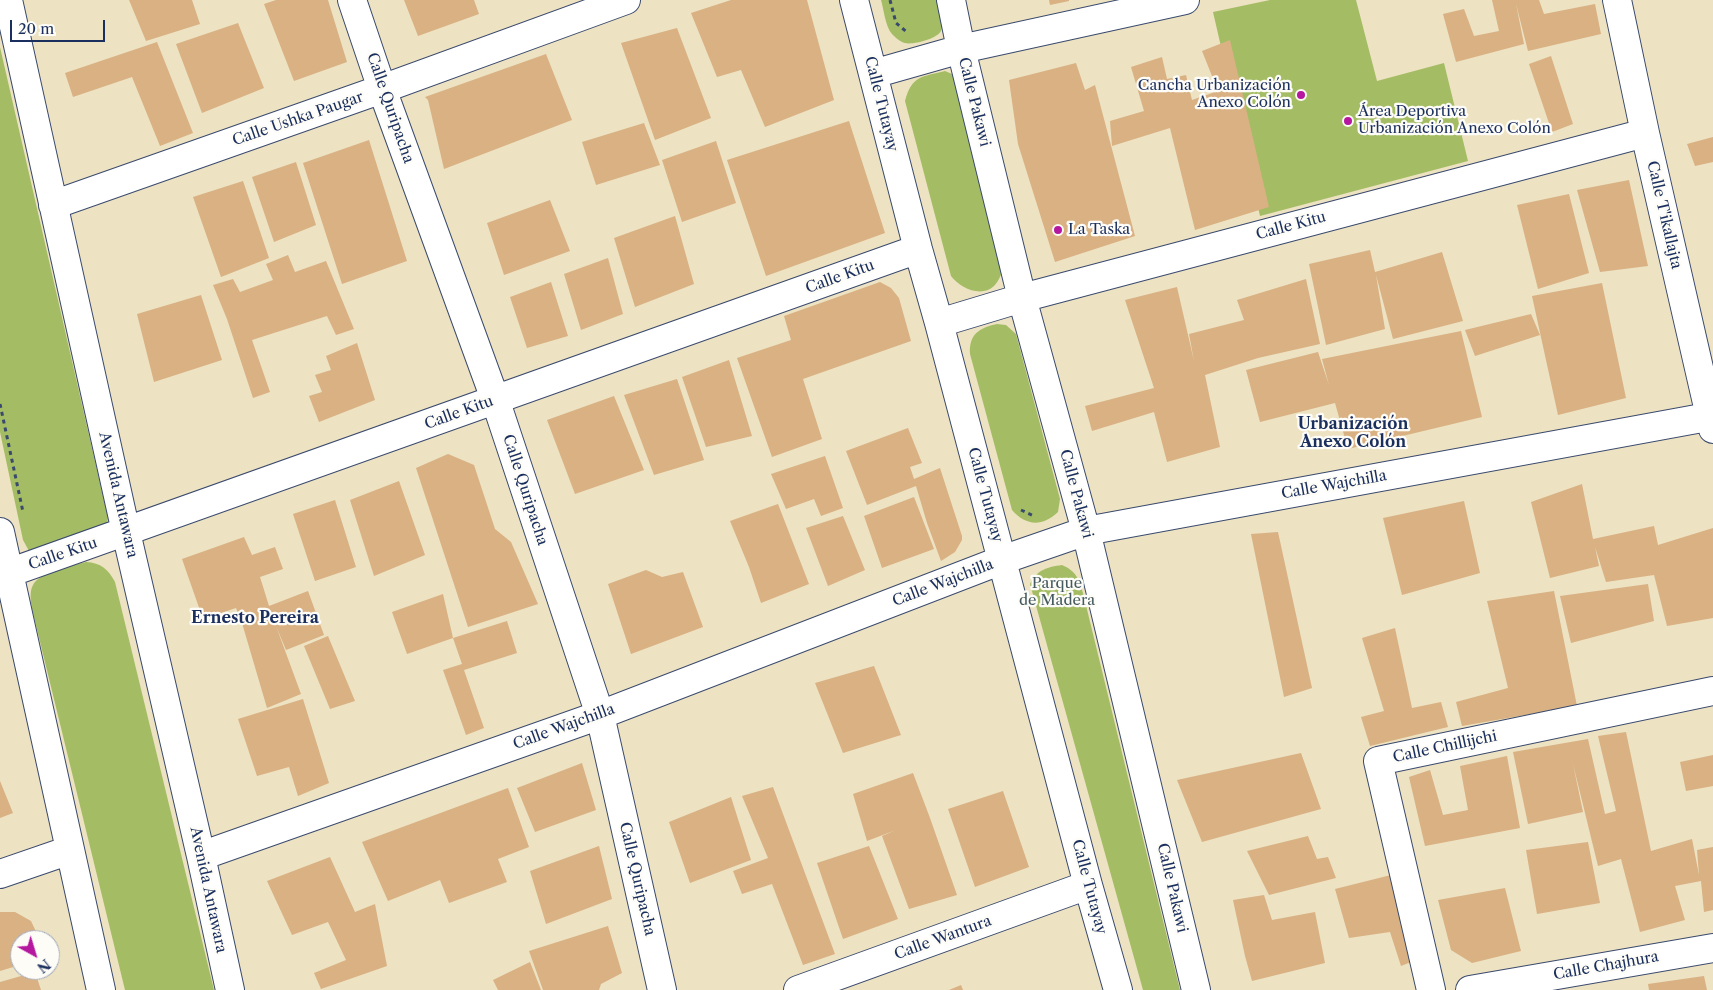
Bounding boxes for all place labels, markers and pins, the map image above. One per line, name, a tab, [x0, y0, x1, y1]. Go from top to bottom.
place label: Cancha Urbanización Anexo Colón	[1138, 77, 1291, 112]
marker: Cancha Urbanización Anexo Colón	[1295, 89, 1307, 101]
place label: Área Deportiva Urbanización Anexo Colón	[1358, 103, 1551, 138]
marker: Área Deportiva Urbanización Anexo Colón	[1342, 115, 1354, 127]
place label: La Taska	[1068, 221, 1130, 239]
marker: La Taska	[1052, 224, 1064, 236]

